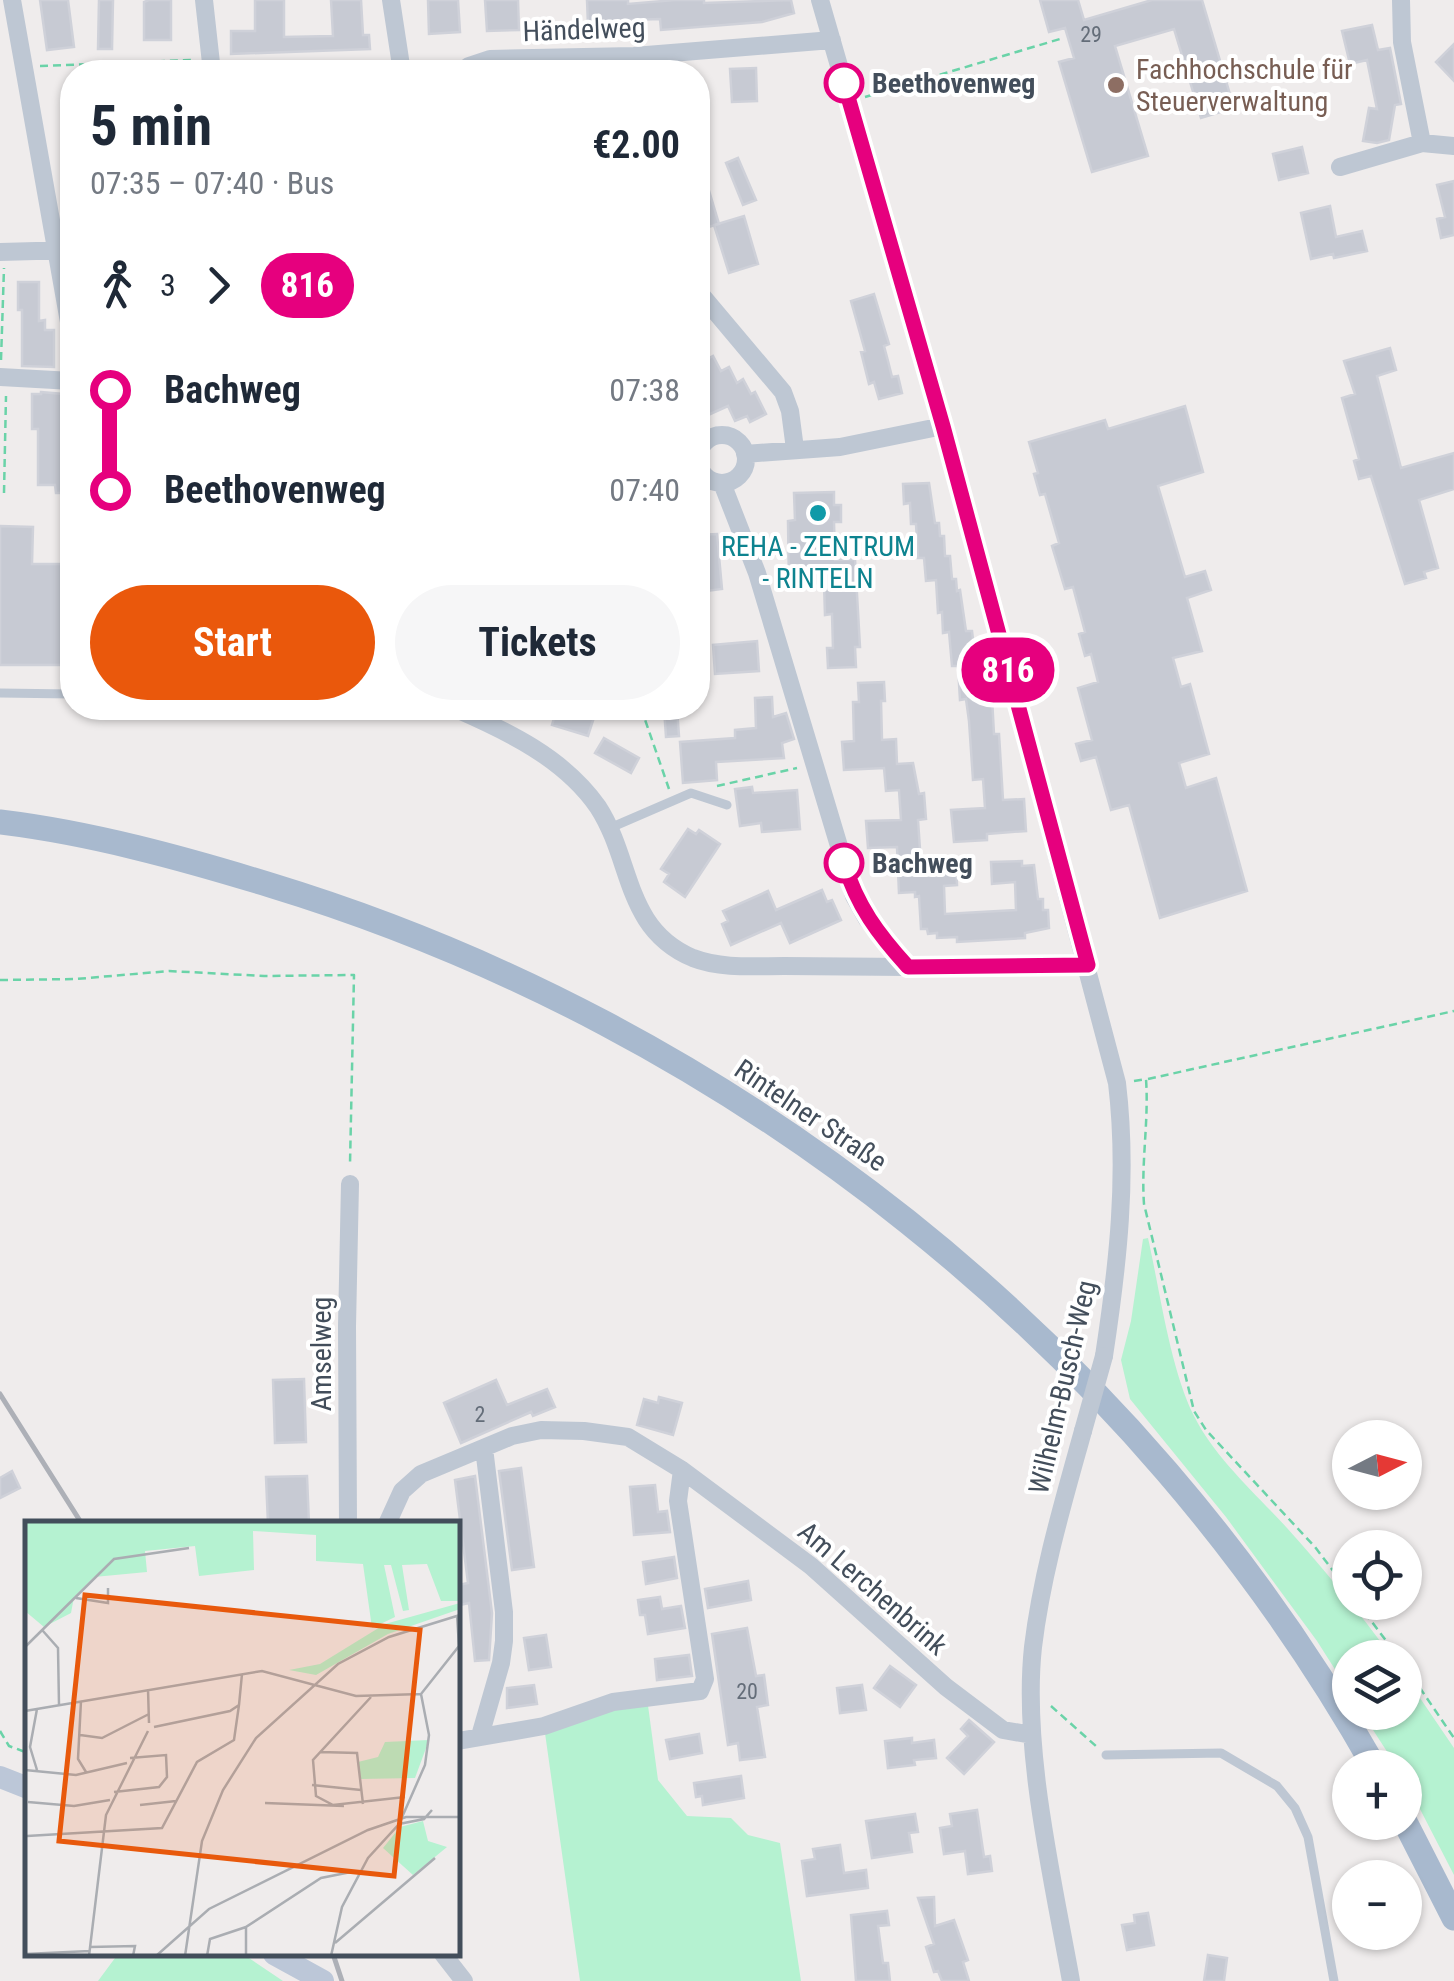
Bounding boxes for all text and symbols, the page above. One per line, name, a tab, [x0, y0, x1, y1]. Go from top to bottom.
street label: Händelweg	[522, 11, 646, 48]
house number: 29	[1080, 22, 1102, 47]
place label: Fachhochschule für Steuerverwaltung	[1136, 53, 1353, 118]
marker: Beethovenweg	[825, 64, 863, 102]
place label: Beethovenweg	[872, 67, 1035, 100]
marker: Fachhochschule für Steuerverwaltung	[1105, 74, 1127, 96]
text: 5 min	[90, 94, 212, 158]
text: €2.00	[592, 123, 680, 167]
text: 07:35 – 07:40 · Bus	[90, 164, 334, 202]
icon: walk	[90, 258, 145, 313]
icon: forward	[191, 258, 246, 313]
text: 816	[281, 265, 334, 306]
text: 3	[160, 266, 176, 304]
text: Bachweg	[164, 368, 301, 412]
text: 07:38	[609, 371, 680, 409]
text: Beethovenweg	[164, 468, 386, 512]
text: 07:40	[609, 471, 680, 509]
marker: REHA - ZENTRUM - RINTELN	[807, 502, 829, 524]
place label: REHA - ZENTRUM - RINTELN	[721, 530, 915, 595]
button: Start	[90, 585, 375, 700]
button: Tickets	[395, 585, 680, 700]
line badge: 816	[950, 638, 1066, 702]
text: 816	[981, 650, 1035, 691]
marker: Bachweg	[825, 844, 863, 882]
place label: Bachweg	[872, 847, 973, 880]
street label: Rintelner Straße	[728, 1052, 893, 1178]
street label: Wilhelm-Busch-Weg	[1022, 1277, 1103, 1497]
street label: Amselweg	[305, 1297, 338, 1411]
house number: 2	[475, 1402, 485, 1427]
north arrow	[1332, 1420, 1422, 1510]
map controls	[1332, 1420, 1422, 1950]
street label: Am Lerchenbrink	[791, 1515, 954, 1662]
inset map	[25, 1521, 460, 1956]
button: locate	[1332, 1530, 1422, 1620]
button: layers	[1332, 1640, 1422, 1730]
house number: 20	[736, 1679, 758, 1704]
button: +	[1332, 1750, 1422, 1840]
button: −	[1332, 1860, 1422, 1950]

